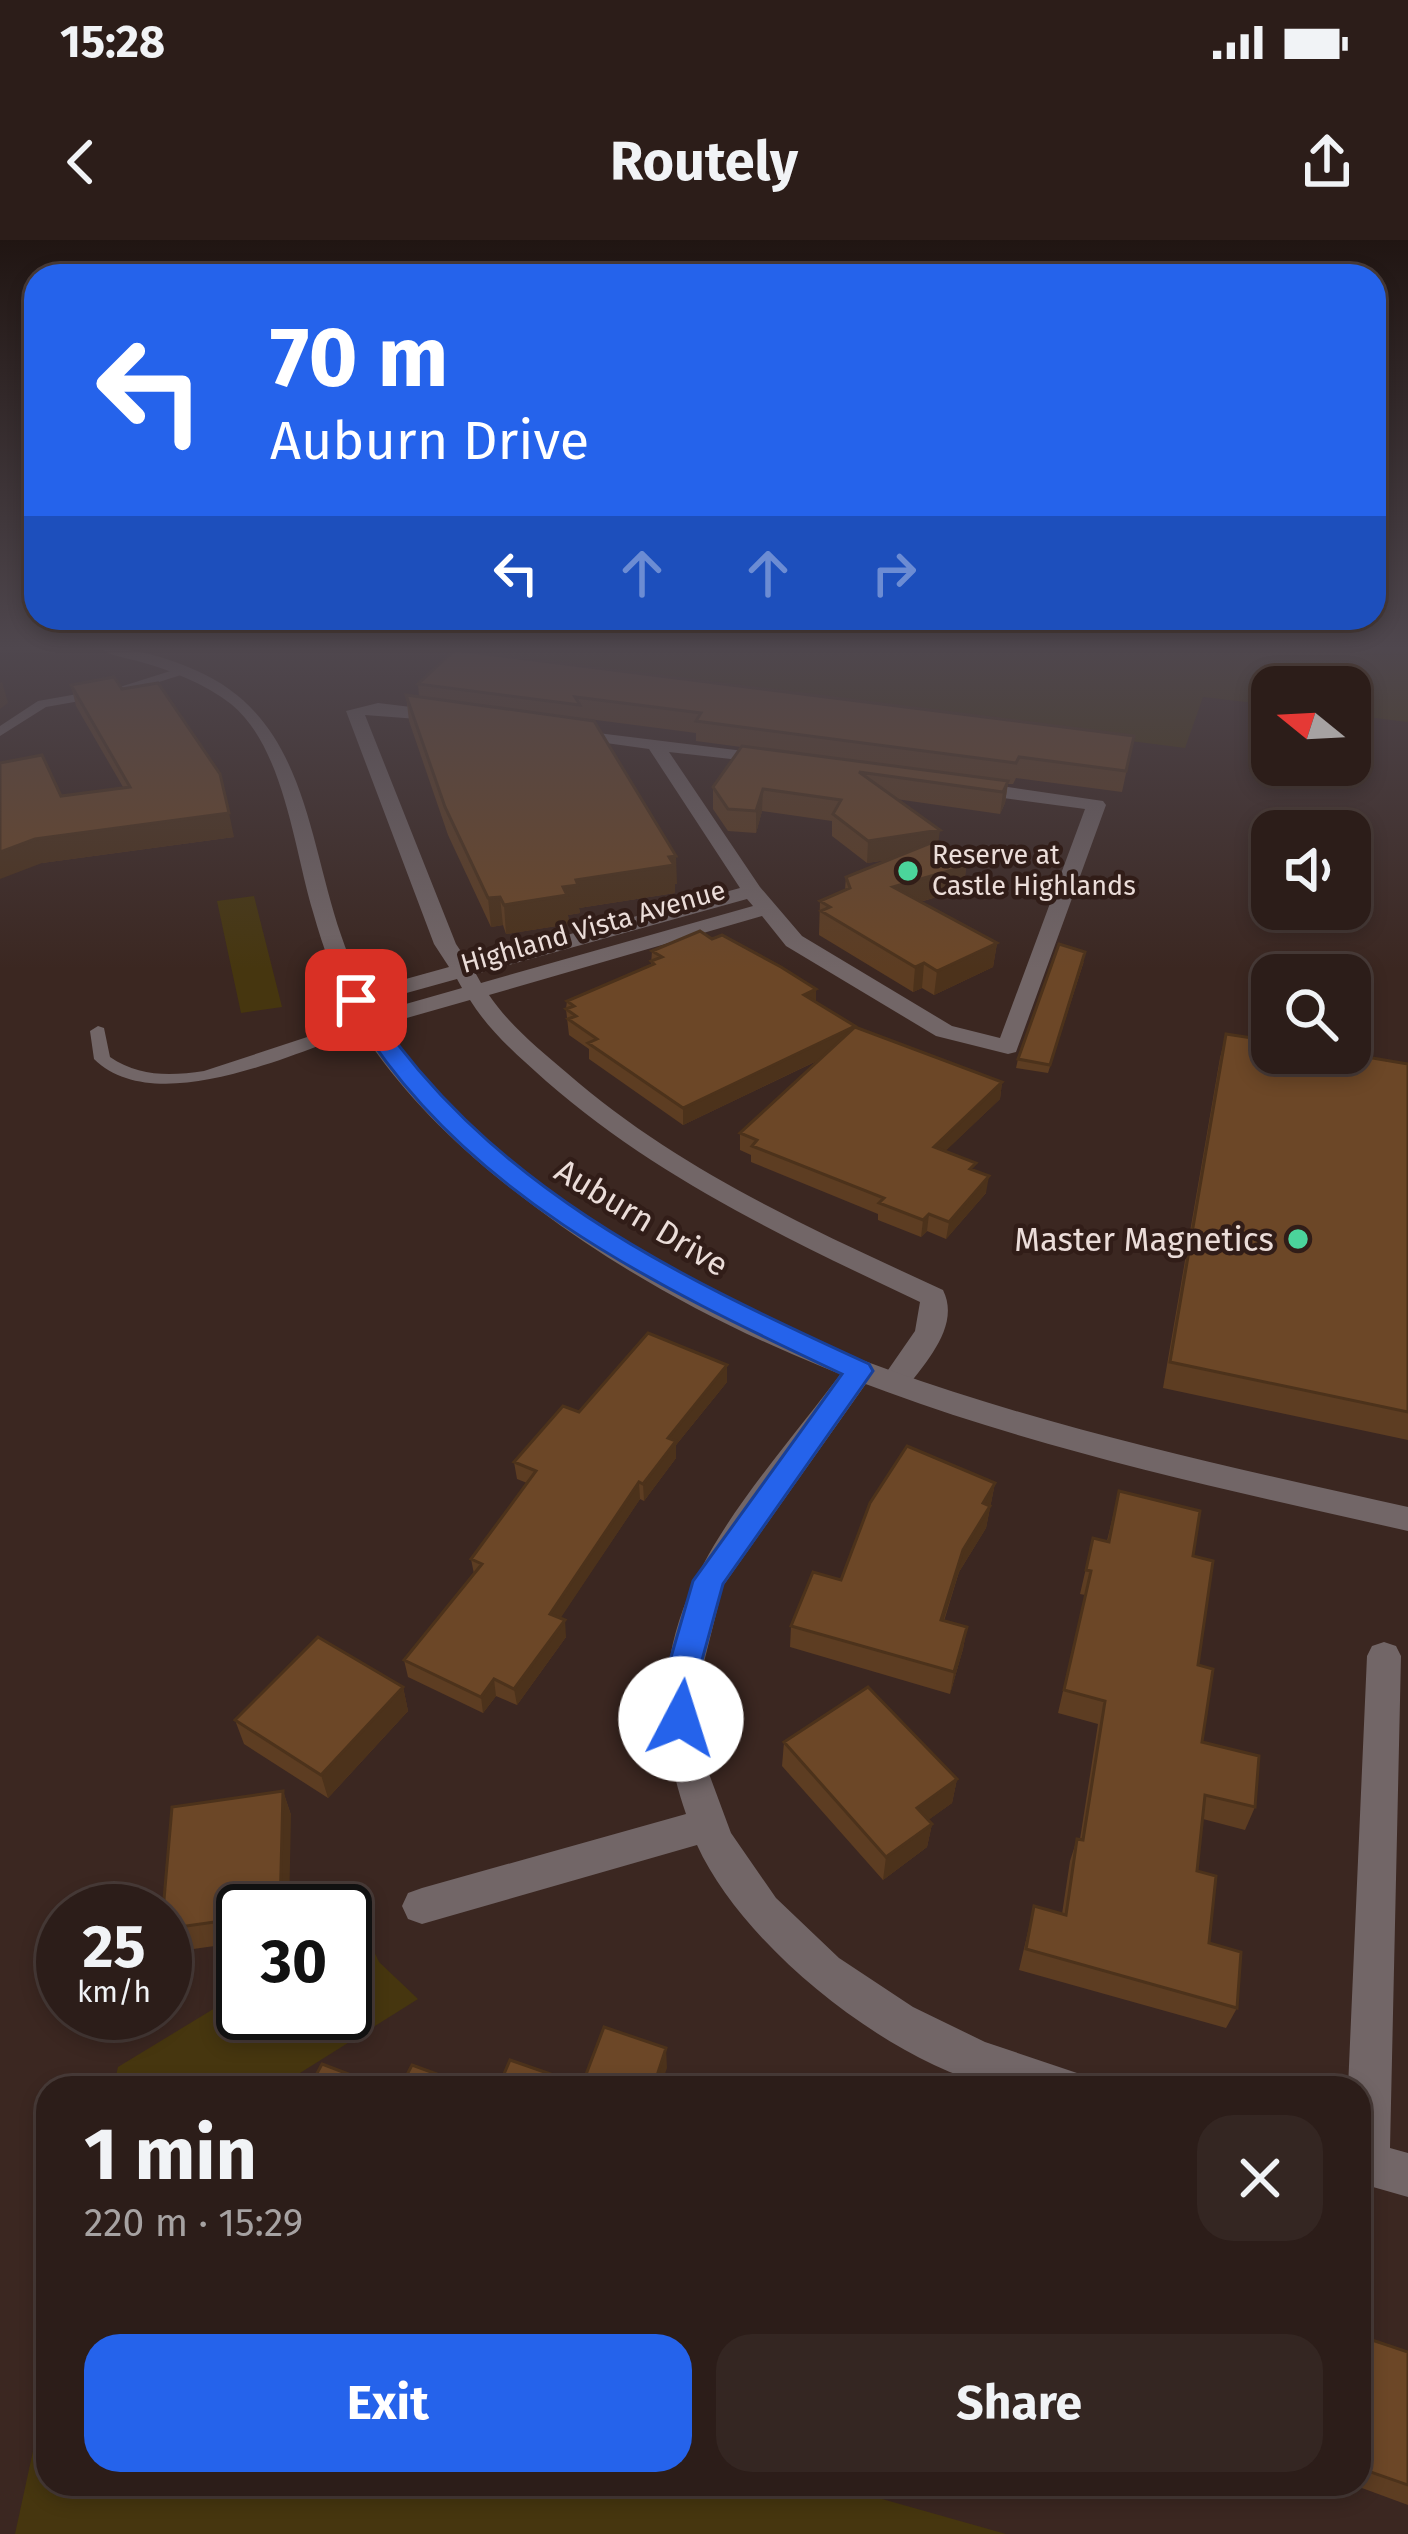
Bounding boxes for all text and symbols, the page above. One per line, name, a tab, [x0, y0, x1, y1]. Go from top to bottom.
text: 15:28	[60, 15, 165, 69]
icon: back	[48, 129, 114, 195]
icon: share	[1294, 129, 1360, 195]
text: Routely	[610, 130, 798, 194]
text: 70 m	[270, 307, 448, 408]
icon: left	[72, 312, 228, 468]
text: Auburn Drive	[270, 409, 589, 473]
icon: left	[483, 540, 549, 606]
icon: ahead	[609, 540, 675, 606]
icon: ahead	[735, 540, 801, 606]
icon: right	[861, 540, 927, 606]
north arrow	[1251, 666, 1371, 786]
map controls	[1251, 666, 1371, 1074]
button: sound	[1251, 810, 1371, 930]
place label: Reserve at Castle Highlands	[932, 839, 1136, 902]
marker: Reserve at Castle Highlands	[895, 858, 921, 884]
street label: Highland Vista Avenue	[457, 874, 729, 980]
pin	[305, 949, 407, 1051]
button: search	[1251, 954, 1371, 1074]
icon: arrive	[323, 967, 389, 1033]
street label: Auburn Drive	[548, 1150, 735, 1285]
place label: Master Magnetics	[1014, 1220, 1274, 1260]
marker: Master Magnetics	[1285, 1226, 1311, 1252]
position arrow	[618, 1656, 744, 1782]
speed limit sign: 30	[216, 1884, 372, 2040]
text: 25	[82, 1911, 146, 1983]
text: km/h	[77, 1974, 151, 2010]
text: 1 min	[84, 2112, 257, 2198]
button: close	[1197, 2115, 1323, 2241]
text: 220 m · 15:29	[84, 2200, 303, 2246]
button: Exit	[84, 2334, 692, 2472]
button: Share	[716, 2334, 1323, 2472]

